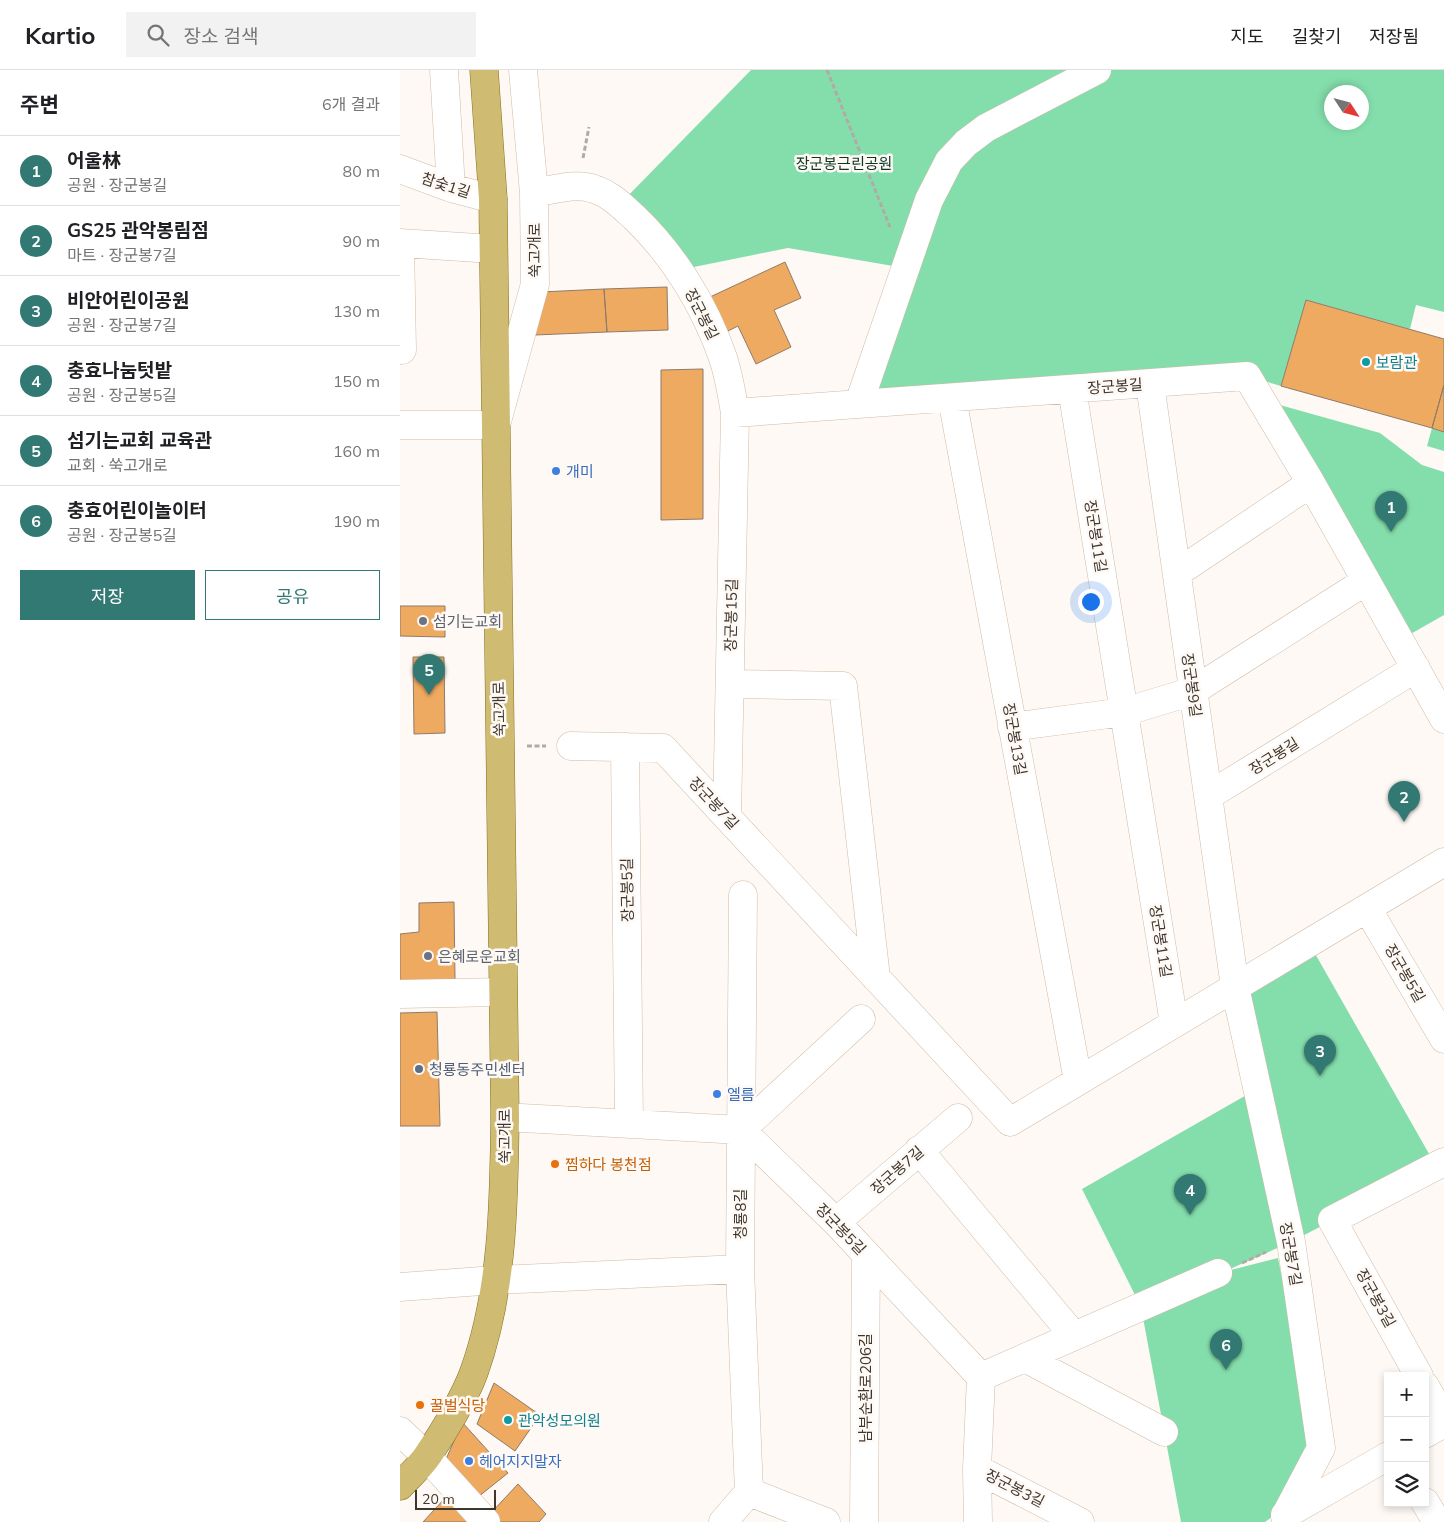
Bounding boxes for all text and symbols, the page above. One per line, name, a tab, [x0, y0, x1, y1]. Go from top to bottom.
search box	[126, 12, 476, 57]
text: Kartio	[25, 20, 96, 50]
icon: search	[144, 21, 172, 49]
text: 장소 검색	[184, 24, 258, 48]
text: 지도	[1231, 25, 1264, 48]
text: 길찾기	[1292, 25, 1341, 48]
text: 저장됨	[1369, 25, 1419, 48]
north arrow	[1324, 85, 1369, 130]
text: 주변	[20, 91, 59, 117]
text: 6개 결과	[322, 94, 380, 114]
text: 어울林	[67, 148, 121, 172]
park label: 장군봉근린공원	[796, 154, 892, 173]
text: 1	[31, 161, 41, 181]
text: 80 m	[343, 161, 380, 181]
street label: 참숯1길	[419, 168, 473, 202]
text: 공원 · 장군봉길	[67, 175, 167, 195]
text: GS25 관악봉림점	[67, 218, 209, 242]
street label: 쑥고개로	[525, 222, 544, 278]
text: 2	[31, 231, 41, 251]
text: 90 m	[343, 231, 380, 251]
text: 마트 · 장군봉7길	[67, 245, 177, 265]
street label: 장군봉길	[681, 285, 723, 343]
text: 비안어린이공원	[67, 288, 189, 312]
text: 3	[31, 301, 41, 321]
text: 130 m	[333, 301, 380, 321]
text: 공원 · 장군봉7길	[67, 315, 177, 335]
place label: 보람관	[1376, 353, 1418, 372]
marker: 보람관	[1360, 356, 1372, 368]
text: 충효나눔텃밭	[67, 358, 172, 382]
text: 4	[31, 371, 41, 391]
text: 150 m	[333, 371, 380, 391]
street label: 장군봉길	[1087, 375, 1143, 397]
text: 공원 · 장군봉5길	[67, 385, 177, 405]
text: 섬기는교회 교육관	[67, 428, 212, 452]
text: 5	[31, 441, 41, 461]
text: 160 m	[333, 441, 380, 461]
text: 교회 · 쑥고개로	[67, 455, 167, 475]
place label: 개미	[566, 462, 594, 481]
marker: 개미	[550, 465, 562, 477]
pin: 1	[1375, 491, 1407, 532]
text: 충효어린이놀이터	[67, 498, 207, 522]
street label: 장군봉11길	[1081, 498, 1111, 574]
text: 6	[31, 511, 41, 531]
text: 190 m	[333, 511, 380, 531]
text: 공원 · 장군봉5길	[67, 525, 177, 545]
button: 저장	[20, 570, 195, 620]
button: 공유	[205, 570, 380, 620]
street label: 장군봉15길	[721, 578, 741, 652]
your location	[1078, 589, 1104, 615]
place label: 섬기는교회	[433, 612, 502, 631]
marker: 섬기는교회	[417, 615, 429, 627]
street label: 장군봉9길	[1178, 652, 1206, 718]
pin: 5	[413, 654, 445, 695]
street label: 쑥고개로	[489, 681, 509, 737]
street label: 장군봉13길	[999, 701, 1031, 777]
street label: 장군봉길	[1246, 733, 1302, 779]
street label: 장군봉7길	[685, 773, 743, 833]
pin: 2	[1388, 781, 1420, 822]
street label: 장군봉5길	[617, 858, 637, 922]
street label: 장군봉11길	[1146, 903, 1176, 979]
street label: 장군봉5길	[1381, 940, 1429, 1006]
place label: 은혜로운교회	[438, 947, 521, 966]
marker: 은혜로운교회	[422, 950, 434, 962]
pin: 3	[1304, 1035, 1336, 1076]
place label: 청룡동주민센터	[429, 1060, 526, 1079]
marker: 청룡동주민센터	[413, 1063, 425, 1075]
place label: 엘름	[727, 1085, 755, 1104]
marker: 엘름	[711, 1088, 723, 1100]
street label: 쑥고개로	[495, 1108, 514, 1164]
street label: 장군봉7길	[867, 1142, 927, 1198]
place label: 찜하다 봉천점	[565, 1155, 652, 1174]
marker: 찜하다 봉천점	[549, 1158, 561, 1170]
pin: 4	[1174, 1174, 1206, 1215]
street label: 청룡8길	[731, 1189, 750, 1239]
street label: 장군봉5길	[812, 1199, 870, 1259]
street label: 장군봉7길	[1276, 1221, 1306, 1287]
street label: 장군봉3길	[1352, 1265, 1400, 1331]
pin: 6	[1210, 1329, 1242, 1370]
street label: 남부순환로206길	[856, 1333, 875, 1443]
map controls	[1384, 1372, 1429, 1507]
button: +	[1384, 1372, 1429, 1417]
place label: 꿀벌식당	[430, 1396, 485, 1415]
marker: 꿀벌식당	[414, 1399, 426, 1411]
place label: 관악성모의원	[518, 1411, 601, 1430]
marker: 관악성모의원	[502, 1414, 514, 1426]
button: −	[1384, 1417, 1429, 1462]
place label: 헤어지지말자	[479, 1452, 562, 1471]
marker: 헤어지지말자	[463, 1455, 475, 1467]
button: layers	[1384, 1462, 1429, 1507]
street label: 장군봉3길	[982, 1465, 1048, 1511]
scale bar	[415, 1487, 496, 1510]
text: 20 m	[422, 1490, 455, 1508]

